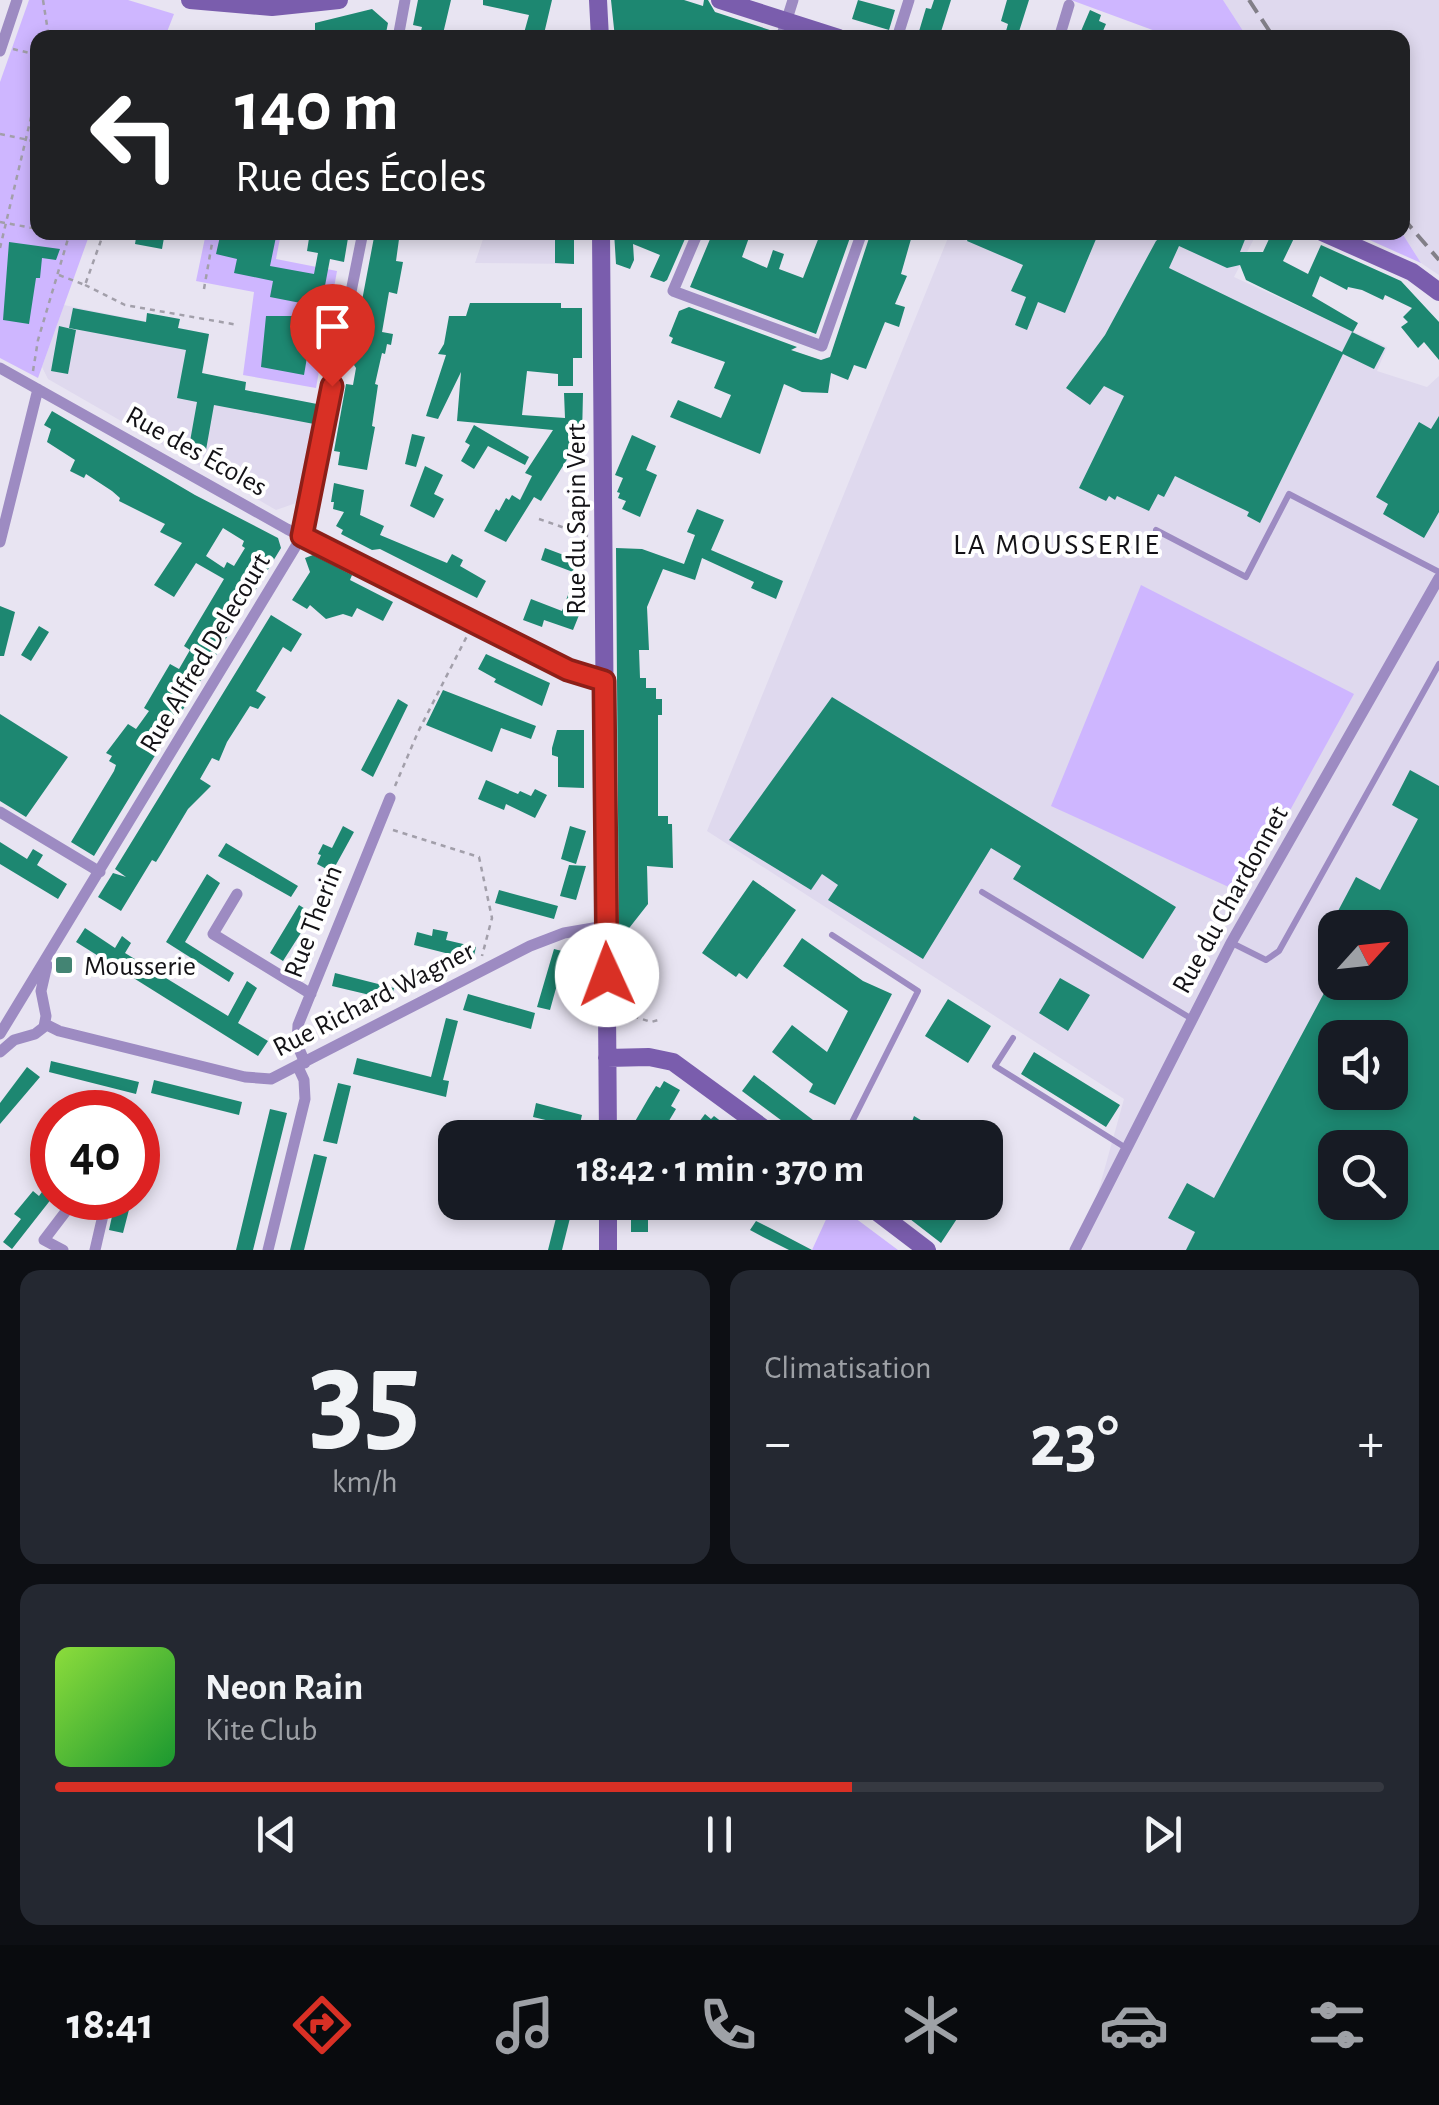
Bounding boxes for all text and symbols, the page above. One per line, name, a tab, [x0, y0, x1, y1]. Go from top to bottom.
icon: left	[70, 70, 200, 200]
text: 140 m	[235, 73, 399, 143]
text: Rue des Écoles	[235, 155, 487, 200]
pin	[290, 284, 375, 387]
icon: arrive	[305, 299, 360, 354]
street label: Rue des Écoles	[121, 399, 273, 502]
street label: Rue du Sapin Vert	[563, 423, 591, 615]
district label: LA MOUSSERIE	[953, 530, 1161, 560]
street label: Rue Alfred Delecourt	[135, 549, 276, 757]
street label: Rue du Chardonnet	[1168, 802, 1294, 998]
street label: Rue Therin	[280, 862, 348, 982]
north arrow	[1318, 910, 1408, 1000]
map controls	[1318, 910, 1408, 1220]
position arrow	[555, 923, 659, 1027]
street label: Rue Richard Wagner	[269, 937, 479, 1063]
place label: Mousserie	[84, 953, 196, 981]
marker: Mousserie	[53, 954, 75, 976]
button: sound	[1318, 1020, 1408, 1110]
speed limit sign: 40	[30, 1090, 160, 1220]
button: search	[1318, 1130, 1408, 1220]
text: 18:42 · 1 min · 370 m	[577, 1151, 864, 1189]
text: 35	[309, 1333, 421, 1463]
text: Climatisation	[765, 1352, 932, 1384]
text: 23°	[1029, 1405, 1119, 1480]
text: −	[765, 1416, 791, 1471]
text: +	[1358, 1416, 1384, 1471]
text: km/h	[332, 1466, 398, 1498]
text: Neon Rain	[205, 1669, 363, 1707]
text: Kite Club	[205, 1714, 317, 1746]
icon: previous	[249, 1807, 304, 1862]
icon: pause	[692, 1807, 747, 1862]
icon: next	[1135, 1807, 1190, 1862]
icon: directions	[287, 1990, 357, 2060]
icon: music	[490, 1990, 560, 2060]
icon: phone	[693, 1990, 763, 2060]
icon: climate	[896, 1990, 966, 2060]
icon: car	[1099, 1990, 1169, 2060]
icon: filters	[1302, 1990, 1372, 2060]
text: 18:41	[67, 2002, 154, 2047]

